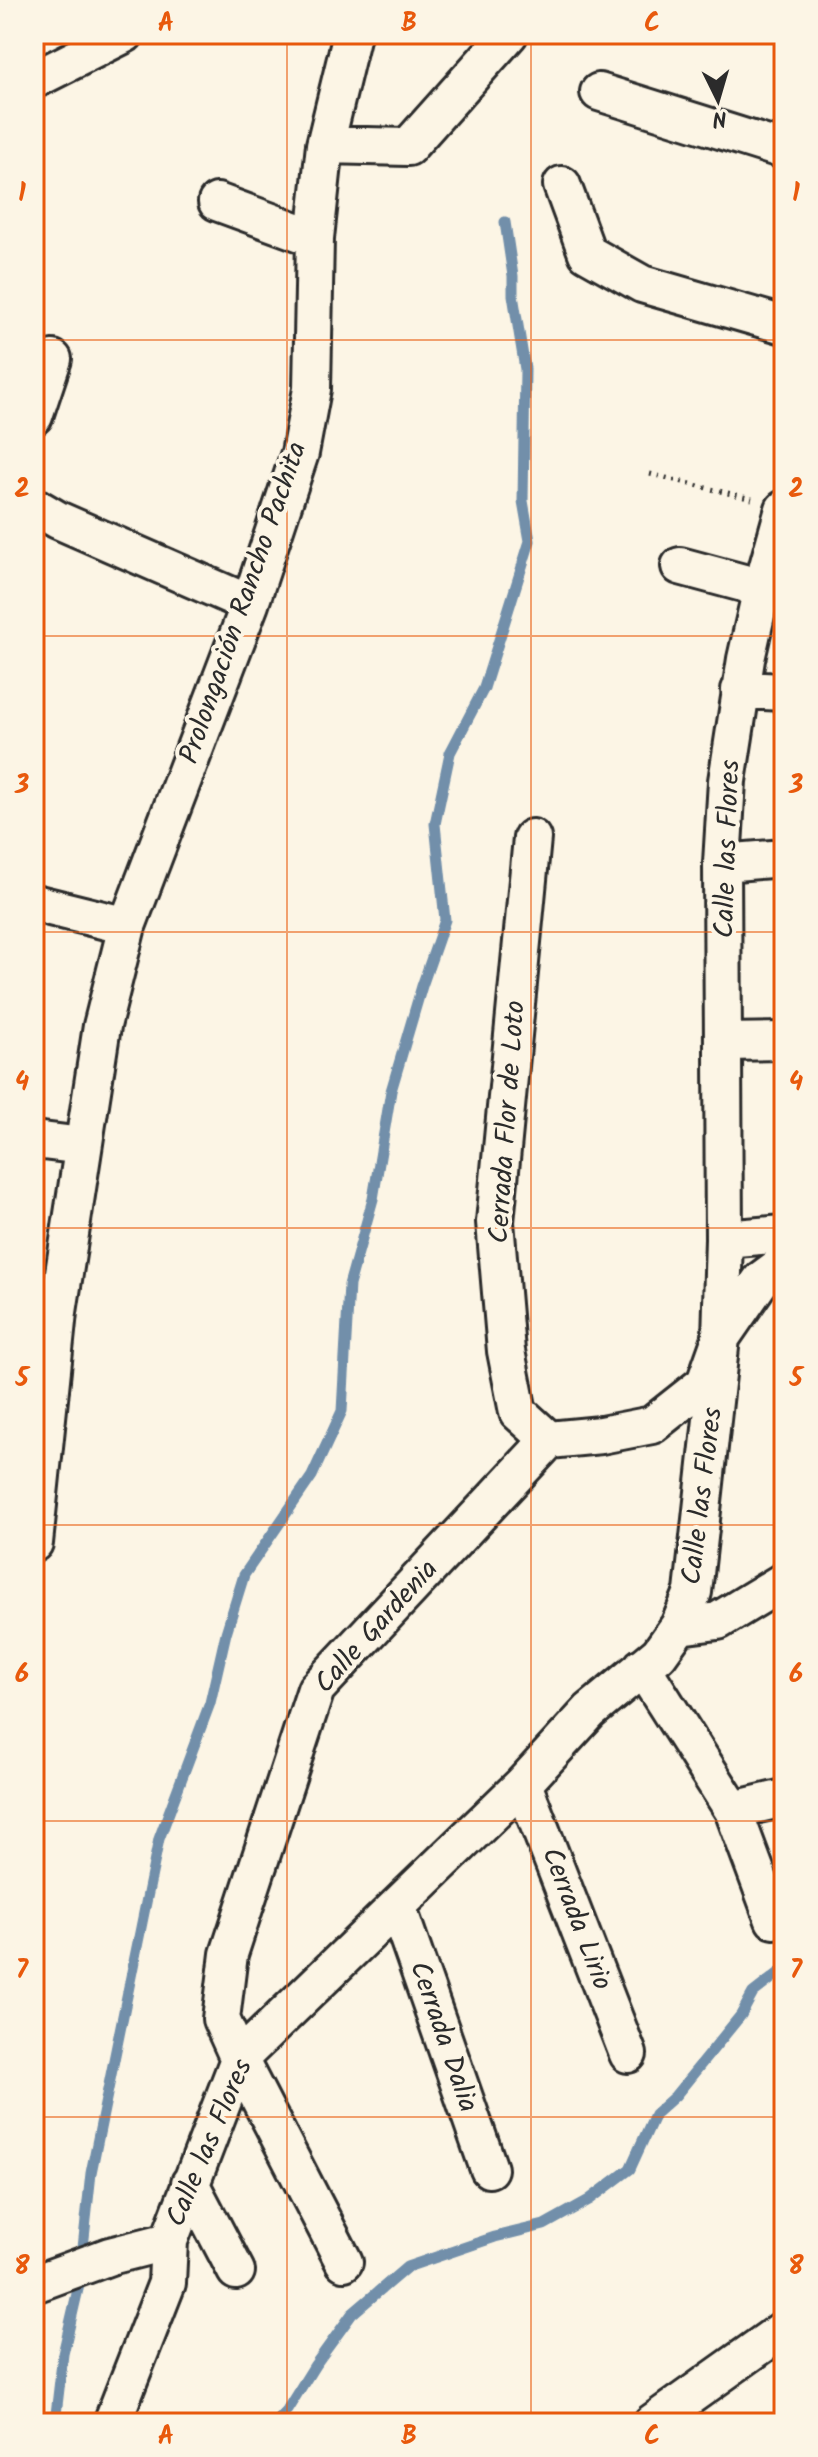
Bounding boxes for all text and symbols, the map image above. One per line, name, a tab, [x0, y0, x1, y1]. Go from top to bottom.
text: A	[158, 3, 174, 45]
text: B	[401, 3, 417, 45]
text: C	[644, 3, 660, 45]
north arrow	[678, 60, 758, 140]
text: N	[711, 99, 728, 135]
text: 1	[18, 173, 26, 215]
text: 1	[792, 173, 800, 215]
street label: Prolongación Rancho Pachita	[168, 436, 320, 770]
text: 2	[14, 469, 30, 511]
text: 2	[788, 469, 804, 511]
street label: Calle las Flores	[702, 759, 754, 939]
text: 3	[14, 765, 29, 807]
text: 3	[788, 765, 803, 807]
street label: Cerrada Flor de Loto	[477, 999, 539, 1245]
text: 4	[15, 1062, 29, 1104]
text: 4	[789, 1062, 803, 1104]
text: 5	[14, 1358, 30, 1400]
text: 5	[788, 1358, 804, 1400]
street label: Calle las Flores	[670, 1405, 736, 1587]
street label: Calle Gardenia	[304, 1549, 450, 1705]
text: 6	[15, 1654, 29, 1696]
text: 6	[789, 1654, 803, 1696]
street label: Cerrada Lirio	[528, 1841, 624, 1997]
text: 7	[16, 1950, 29, 1992]
text: 7	[790, 1950, 803, 1992]
street label: Cerrada Dalia	[396, 1955, 490, 2119]
street label: Calle las Flores	[154, 2052, 266, 2234]
text: 8	[14, 2246, 30, 2288]
text: 8	[788, 2246, 804, 2288]
text: A	[158, 2416, 174, 2457]
text: B	[401, 2416, 417, 2457]
text: C	[644, 2416, 660, 2457]

